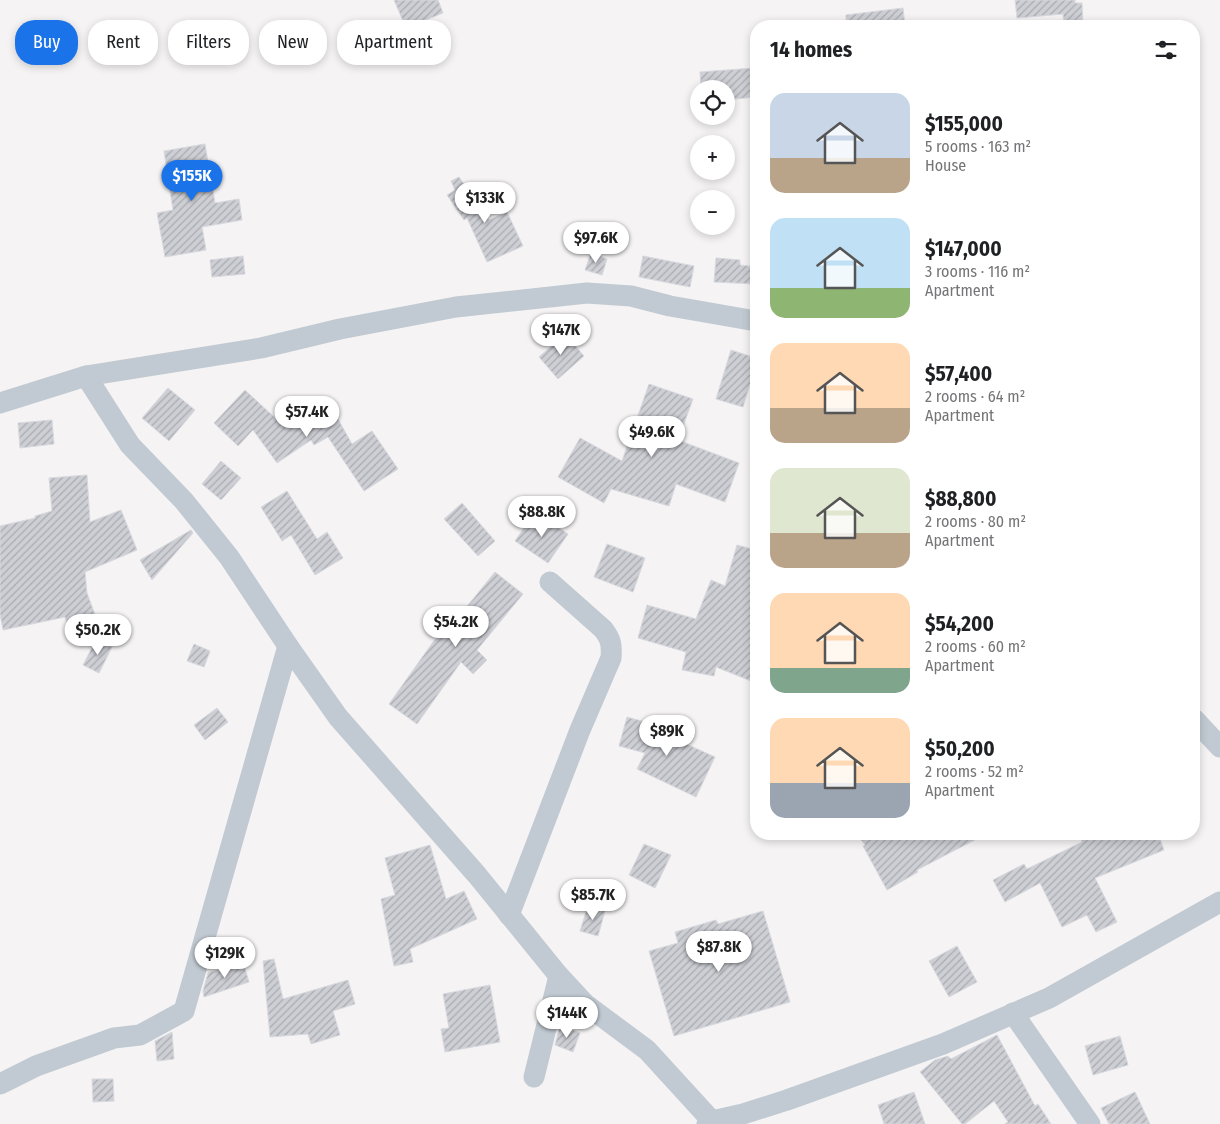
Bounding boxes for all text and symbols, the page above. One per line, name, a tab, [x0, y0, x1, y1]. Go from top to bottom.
chip: Buy	[15, 20, 78, 65]
chip: Rent	[88, 20, 158, 65]
chip: Filters	[168, 20, 249, 65]
chip: New	[259, 20, 327, 65]
chip: Apartment	[337, 20, 451, 65]
icon: filters	[1152, 36, 1180, 64]
text: 14 homes	[770, 37, 852, 63]
map controls	[690, 80, 735, 235]
button: locate	[690, 80, 735, 125]
text: $155,000	[925, 111, 1003, 137]
icon: home	[810, 113, 870, 173]
button: +	[690, 135, 735, 180]
text: 5 rooms · 163 m²	[925, 137, 1031, 156]
text: House	[925, 156, 966, 175]
pin: $155K	[157, 160, 227, 202]
text: $155K	[172, 166, 212, 185]
pin: $133K	[450, 182, 520, 224]
text: $133K	[466, 188, 504, 207]
button: −	[690, 190, 735, 235]
pin: $97.6K	[555, 222, 637, 264]
text: $97.6K	[574, 228, 618, 247]
text: $147,000	[925, 236, 1002, 262]
icon: home	[810, 238, 870, 298]
text: 3 rooms · 116 m²	[925, 262, 1030, 281]
text: Apartment	[925, 281, 994, 300]
pin: $147K	[526, 314, 596, 356]
text: $147K	[542, 320, 580, 339]
text: $57,400	[925, 361, 992, 387]
icon: home	[810, 363, 870, 423]
text: 2 rooms · 64 m²	[925, 387, 1025, 406]
pin: $57.4K	[266, 396, 348, 438]
text: $57.4K	[285, 402, 329, 421]
text: Apartment	[925, 406, 994, 425]
pin: $49.6K	[611, 416, 693, 458]
text: $49.6K	[629, 422, 675, 441]
text: $88,800	[925, 486, 996, 512]
icon: home	[810, 488, 870, 548]
pin: $88.8K	[501, 496, 583, 538]
text: $88.8K	[519, 502, 565, 521]
text: 2 rooms · 80 m²	[925, 512, 1026, 531]
text: Apartment	[925, 531, 994, 550]
pin: $54.2K	[415, 606, 497, 648]
text: $54,200	[925, 611, 994, 637]
text: $54.2K	[434, 612, 478, 631]
icon: home	[810, 613, 870, 673]
pin: $50.2K	[57, 614, 139, 656]
text: $50.2K	[76, 620, 120, 639]
text: 2 rooms · 60 m²	[925, 637, 1026, 656]
text: Apartment	[925, 656, 994, 675]
pin: $89K	[637, 714, 697, 757]
text: $89K	[650, 721, 684, 740]
text: $50,200	[925, 736, 995, 762]
icon: home	[810, 738, 870, 798]
text: 2 rooms · 52 m²	[925, 762, 1024, 781]
text: Apartment	[925, 781, 994, 800]
pin: $85.7K	[552, 878, 634, 921]
text: $85.7K	[571, 885, 615, 904]
pin: $87.8K	[678, 930, 760, 973]
pin: $129K	[190, 936, 260, 979]
text: $87.8K	[697, 937, 741, 956]
text: $129K	[205, 943, 245, 962]
pin: $144K	[532, 996, 602, 1039]
text: $144K	[547, 1003, 587, 1022]

